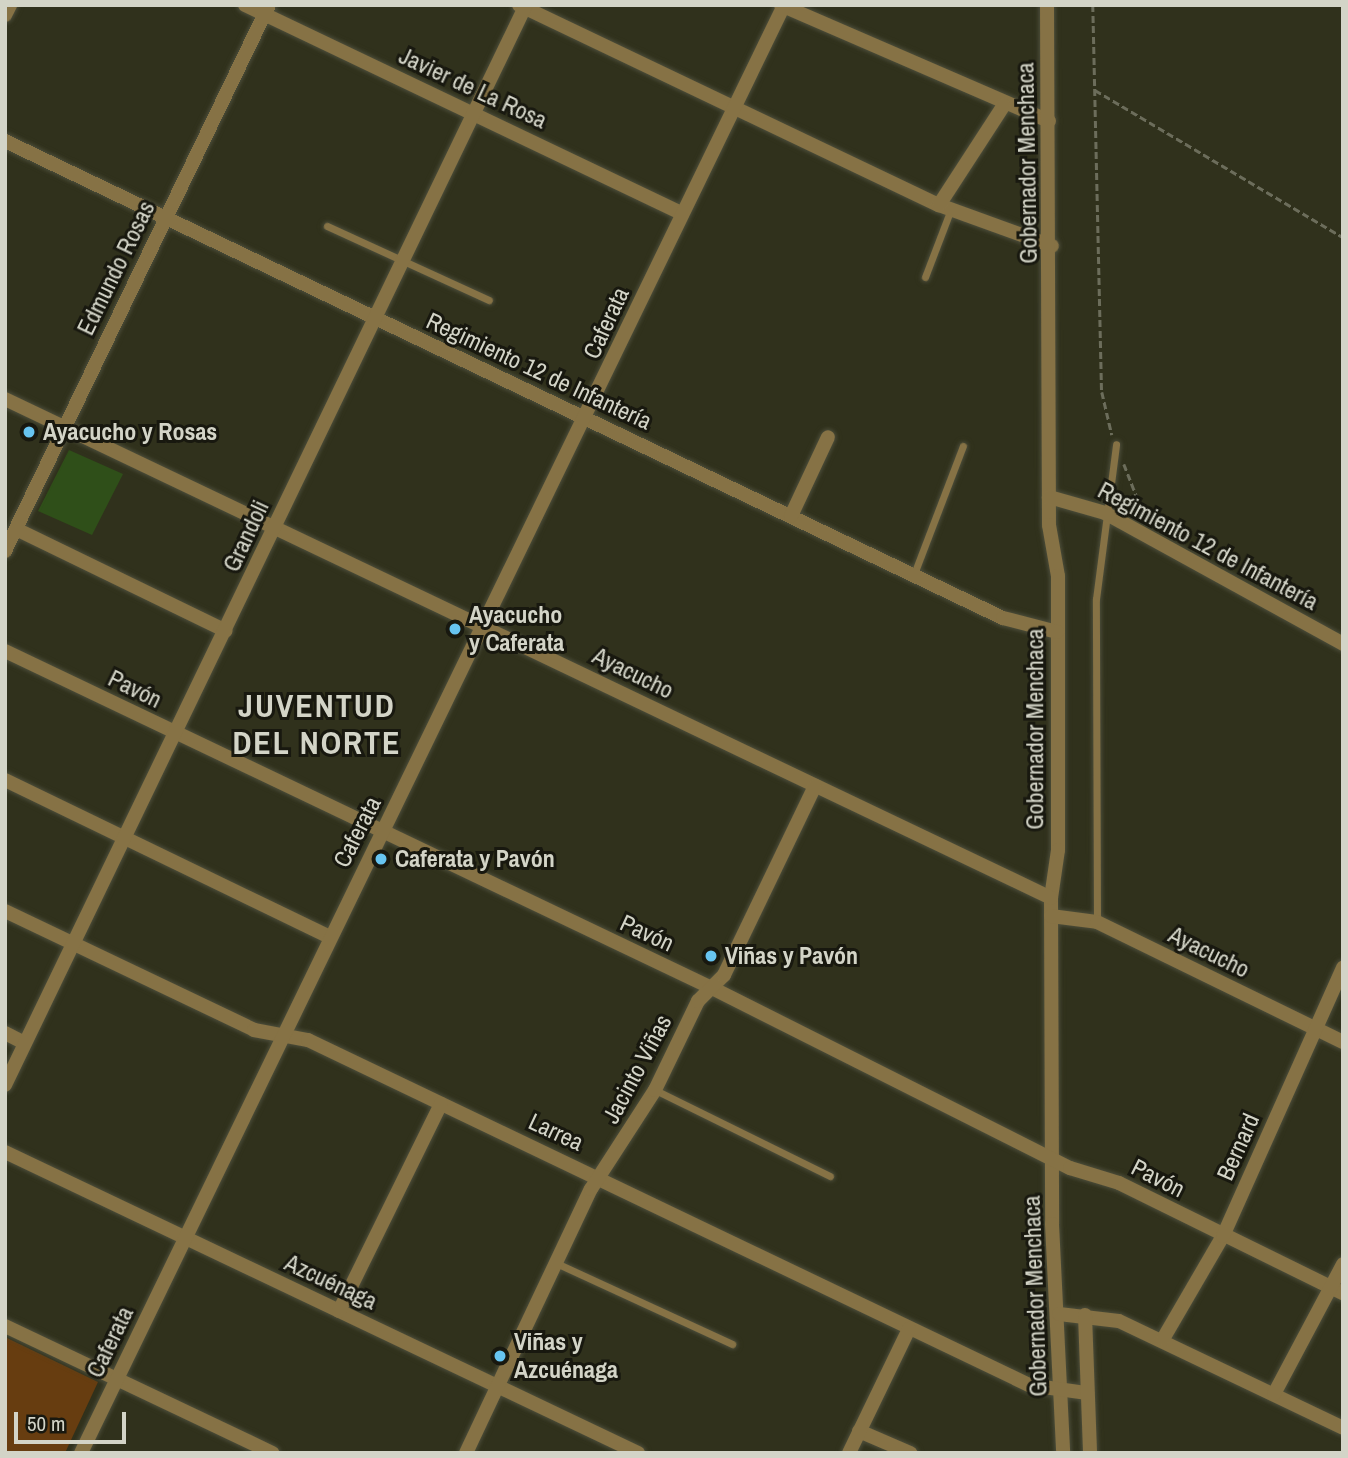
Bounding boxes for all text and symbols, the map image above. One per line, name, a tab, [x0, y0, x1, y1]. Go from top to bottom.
street label: Javier de La Rosa	[395, 41, 551, 135]
street label: Gobernador Menchaca	[1011, 62, 1043, 264]
street label: Edmundo Rosas	[71, 196, 161, 340]
street label: Caferata	[577, 283, 635, 363]
street label: Regimiento 12 de Infantería	[422, 306, 656, 436]
place label: Ayacucho y Rosas	[43, 418, 217, 446]
marker: Ayacucho y Rosas	[21, 424, 37, 440]
street label: Regimiento 12 de Infantería	[1093, 476, 1323, 616]
street label: Grandoli	[217, 496, 275, 576]
place label: Ayacucho y Caferata	[469, 601, 564, 657]
marker: Ayacucho y Caferata	[447, 621, 463, 637]
street label: Gobernador Menchaca	[1021, 628, 1049, 830]
street label: Ayacucho	[588, 641, 678, 705]
street label: Pavón	[104, 664, 166, 714]
district label: JUVENTUD DEL NORTE	[233, 688, 401, 763]
street label: Caferata	[327, 792, 387, 872]
place label: Caferata y Pavón	[395, 845, 555, 873]
marker: Caferata y Pavón	[373, 851, 389, 867]
street label: Pavón	[616, 908, 678, 958]
street label: Ayacucho	[1164, 920, 1254, 984]
place label: Viñas y Pavón	[725, 942, 858, 970]
marker: Viñas y Pavón	[703, 948, 719, 964]
street label: Jacinto Viñas	[596, 1010, 678, 1128]
street label: Larrea	[524, 1107, 588, 1157]
street label: Bernard	[1211, 1109, 1265, 1185]
street label: Pavón	[1127, 1153, 1189, 1203]
street label: Gobernador Menchaca	[1017, 1195, 1053, 1397]
street label: Azcuénaga	[280, 1248, 382, 1316]
street label: Caferata	[81, 1302, 139, 1382]
place label: Viñas y Azcuénaga	[514, 1328, 618, 1384]
marker: Viñas y Azcuénaga	[492, 1348, 508, 1364]
scale bar	[18, 1398, 130, 1442]
text: 50 m	[27, 1409, 65, 1438]

